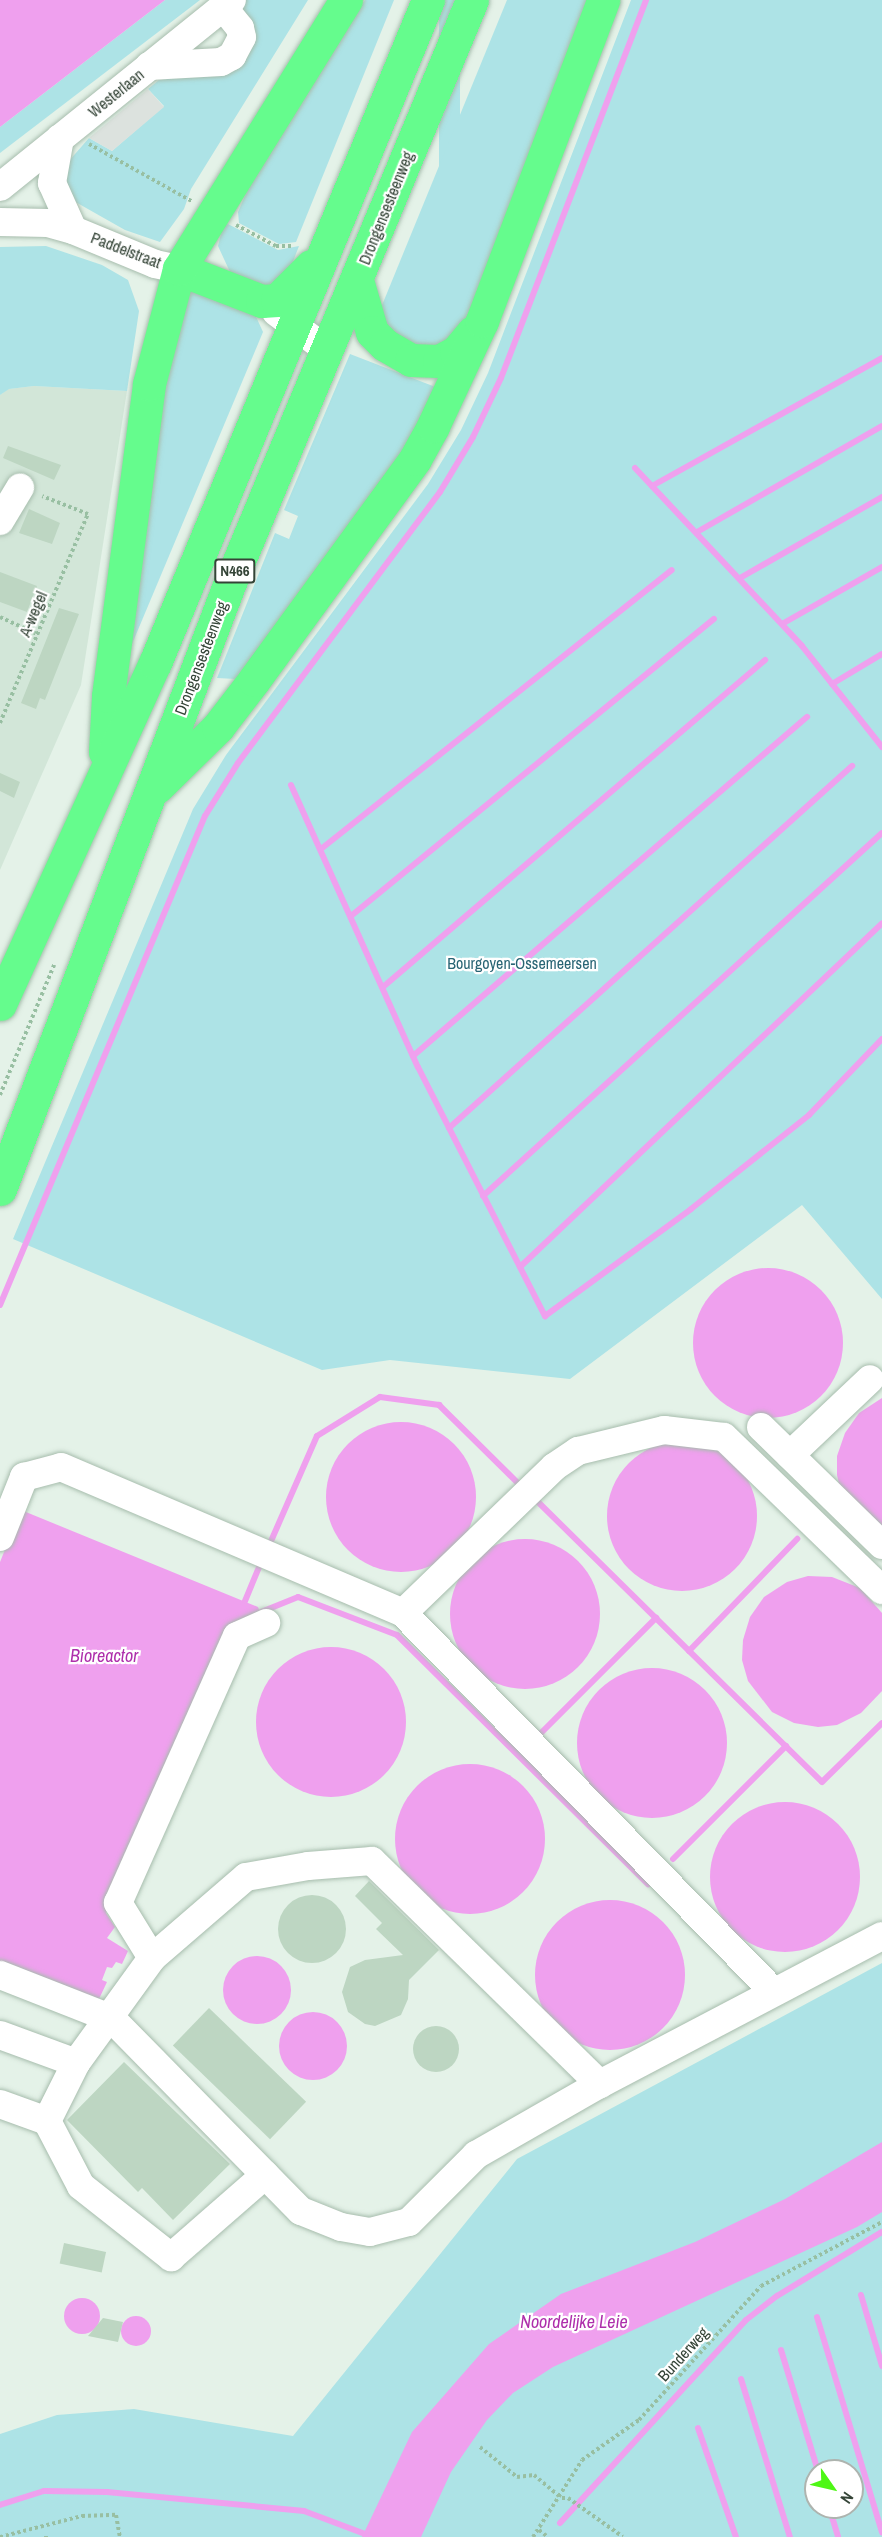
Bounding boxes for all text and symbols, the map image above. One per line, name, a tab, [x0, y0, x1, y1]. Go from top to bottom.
street label: Westerlaan	[84, 65, 148, 121]
street label: Drongensesteenweg	[355, 149, 417, 267]
street label: Paddelstraat	[88, 228, 164, 272]
road number: N466	[214, 559, 256, 583]
street label: A-wegel	[15, 588, 51, 640]
street label: Drongensesteenweg	[170, 598, 232, 718]
park label: Bourgoyen-Ossemeersen	[447, 953, 597, 973]
water label: Bioreactor	[70, 1645, 138, 1667]
water label: Noordelijke Leie	[520, 2311, 628, 2333]
street label: Bunderweg	[654, 2323, 712, 2385]
north arrow	[804, 2459, 864, 2519]
text: N	[835, 2488, 859, 2508]

